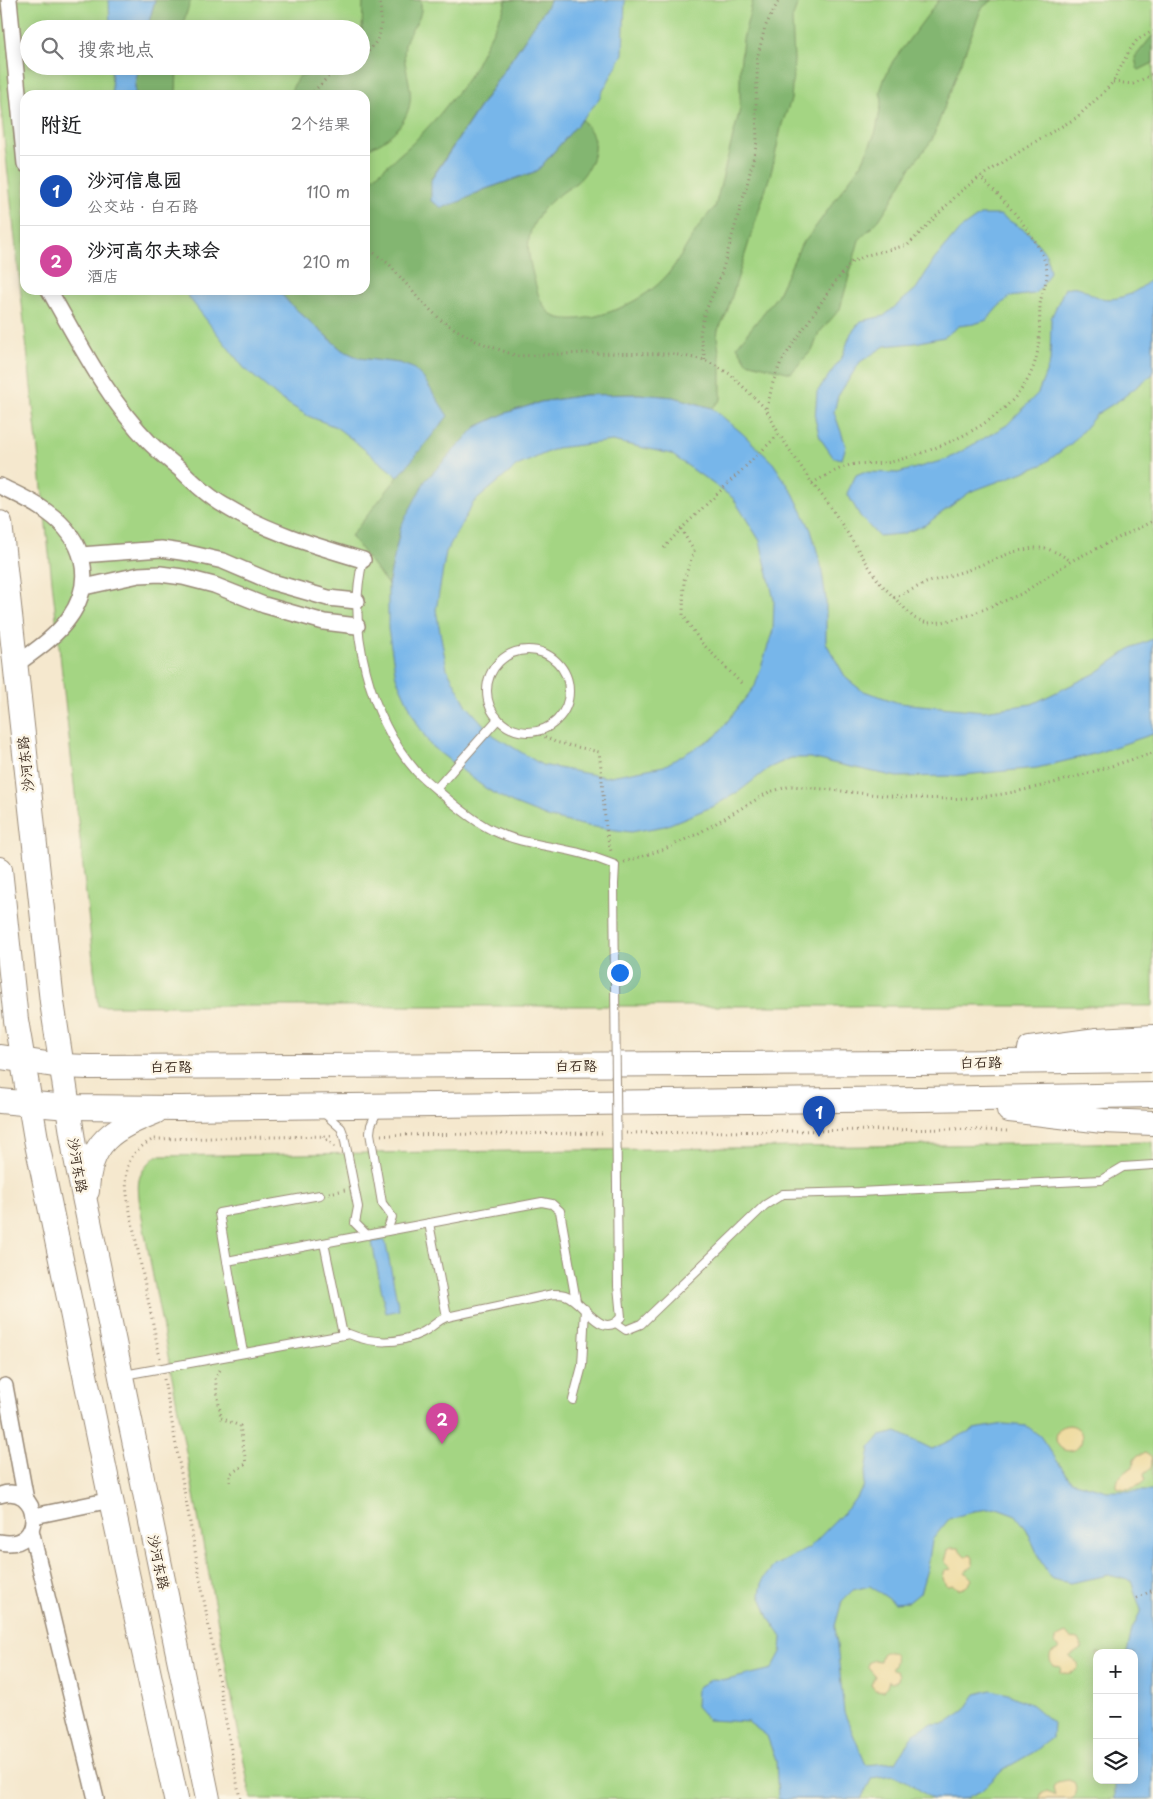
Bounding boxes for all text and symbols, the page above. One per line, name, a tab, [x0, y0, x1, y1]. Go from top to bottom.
search box	[20, 20, 370, 75]
icon: search	[38, 34, 66, 62]
text: 搜索地点	[78, 34, 154, 62]
text: 附近	[40, 107, 82, 139]
text: 2个结果	[291, 111, 350, 135]
text: 沙河信息园	[87, 165, 182, 193]
text: 1	[52, 179, 60, 203]
text: 110 m	[307, 179, 350, 203]
text: 公交站 · 白石路	[87, 193, 198, 217]
text: 沙河高尔夫球会	[87, 235, 220, 263]
text: 2	[50, 249, 62, 273]
text: 210 m	[302, 249, 350, 273]
text: 酒店	[87, 263, 119, 287]
street label: 沙河东路	[12, 735, 38, 793]
your location	[607, 960, 633, 986]
street label: 白石路	[960, 1051, 1002, 1073]
street label: 白石路	[555, 1055, 597, 1076]
street label: 白石路	[150, 1056, 192, 1077]
pin: 1	[803, 1096, 835, 1137]
street label: 沙河东路	[63, 1136, 93, 1194]
pin: 2	[426, 1403, 458, 1444]
street label: 沙河东路	[143, 1532, 175, 1592]
map controls	[1093, 1649, 1138, 1784]
button: +	[1093, 1649, 1138, 1694]
button: −	[1093, 1694, 1138, 1739]
button: layers	[1093, 1739, 1138, 1784]

